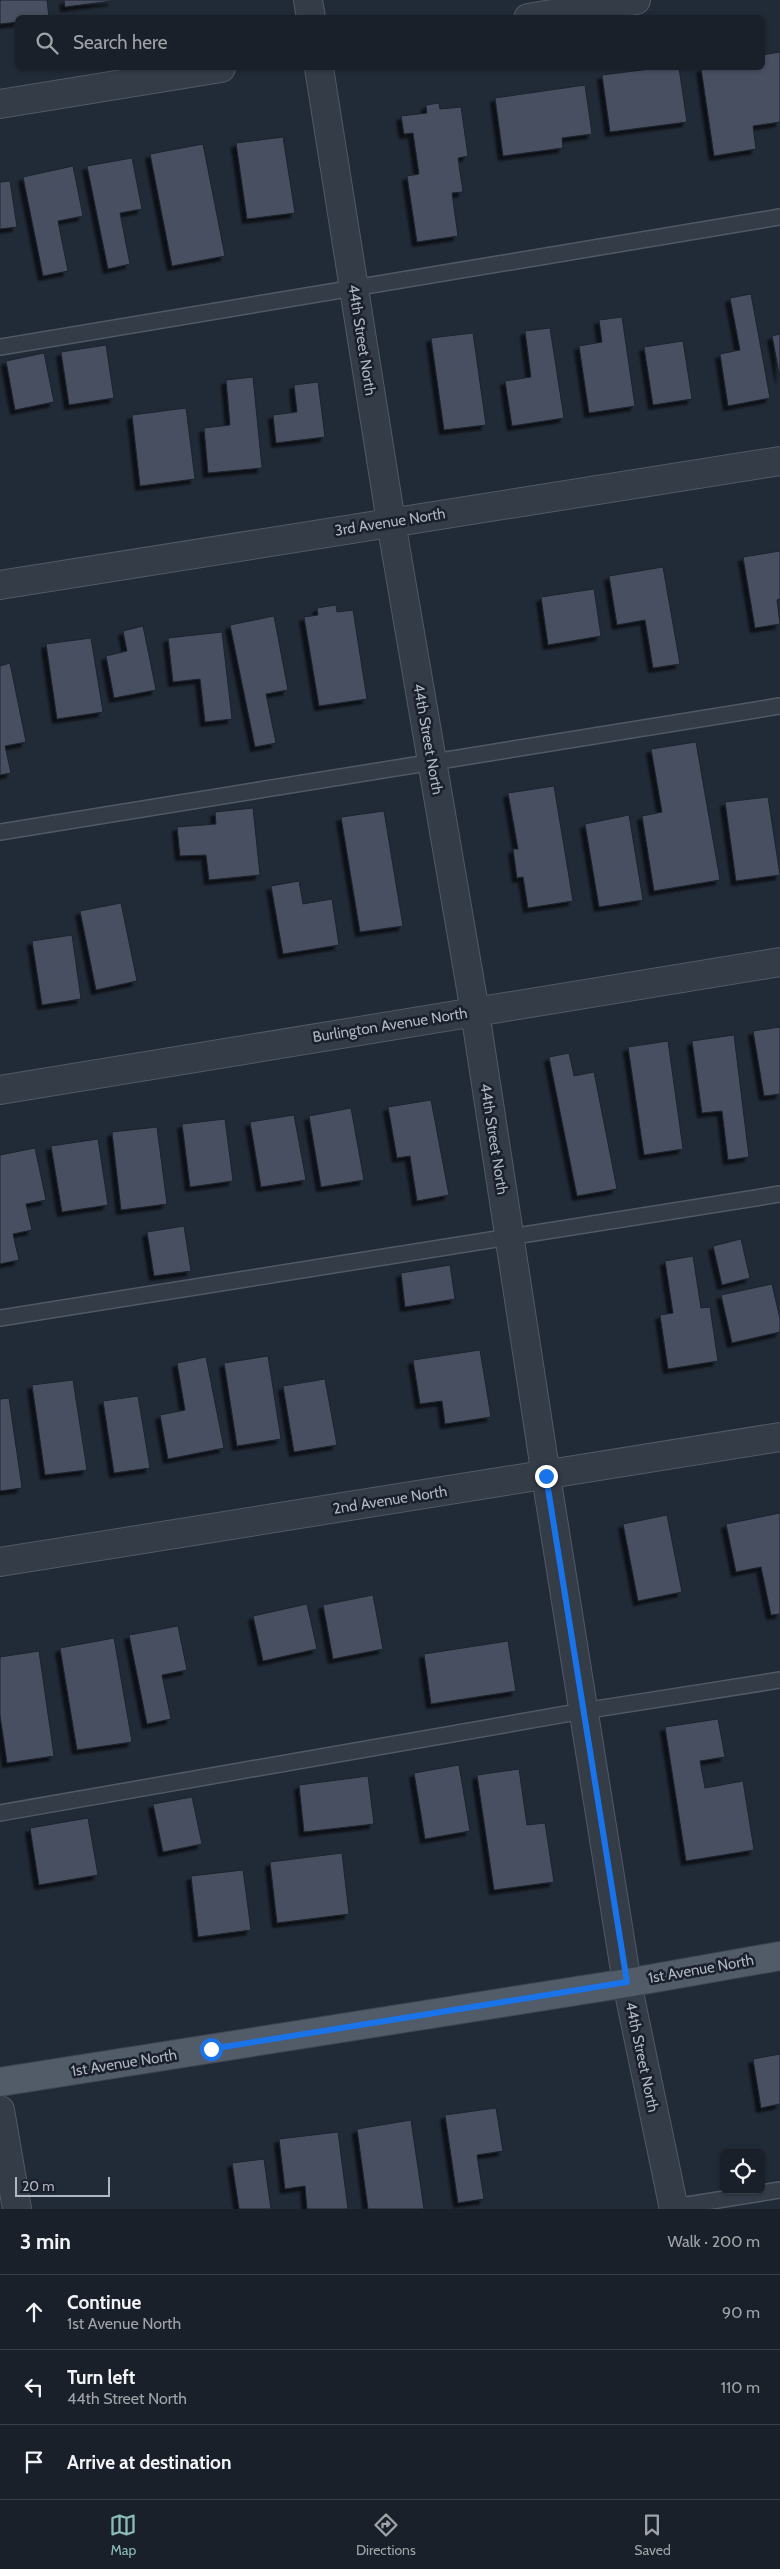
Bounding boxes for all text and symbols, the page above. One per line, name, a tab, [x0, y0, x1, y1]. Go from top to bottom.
search box	[15, 15, 765, 70]
icon: search	[33, 29, 61, 57]
text: Search here	[73, 31, 167, 54]
street label: 44th Street North	[344, 283, 380, 397]
street label: 3rd Avenue North	[333, 504, 447, 540]
street label: 44th Street North	[409, 682, 447, 796]
street label: Burlington Avenue North	[311, 1004, 469, 1046]
street label: 44th Street North	[476, 1082, 512, 1196]
route end	[535, 1465, 558, 1488]
street label: 2nd Avenue North	[332, 1482, 448, 1518]
street label: 1st Avenue North	[647, 1951, 755, 1987]
street label: 44th Street North	[622, 2000, 662, 2114]
route start	[200, 2038, 223, 2061]
street label: 1st Avenue North	[70, 2046, 178, 2080]
map controls	[720, 2149, 765, 2194]
button: locate	[720, 2149, 765, 2194]
scale bar	[15, 2174, 110, 2197]
text: 20 m	[22, 2177, 55, 2195]
text: 3 min	[20, 2229, 71, 2254]
text: Walk · 200 m	[668, 2232, 760, 2251]
text: Continue	[67, 2291, 141, 2314]
icon: ahead	[20, 2298, 48, 2326]
text: 90 m	[722, 2303, 760, 2322]
text: 1st Avenue North	[67, 2314, 181, 2333]
text: Turn left	[67, 2366, 135, 2389]
icon: left	[20, 2373, 48, 2401]
text: 110 m	[721, 2378, 760, 2397]
text: 44th Street North	[67, 2389, 187, 2408]
icon: arrive	[20, 2448, 48, 2476]
text: Arrive at destination	[67, 2451, 231, 2474]
tab: Map	[109, 2511, 137, 2559]
tab: Directions	[356, 2511, 416, 2559]
tab: Saved	[634, 2511, 671, 2559]

